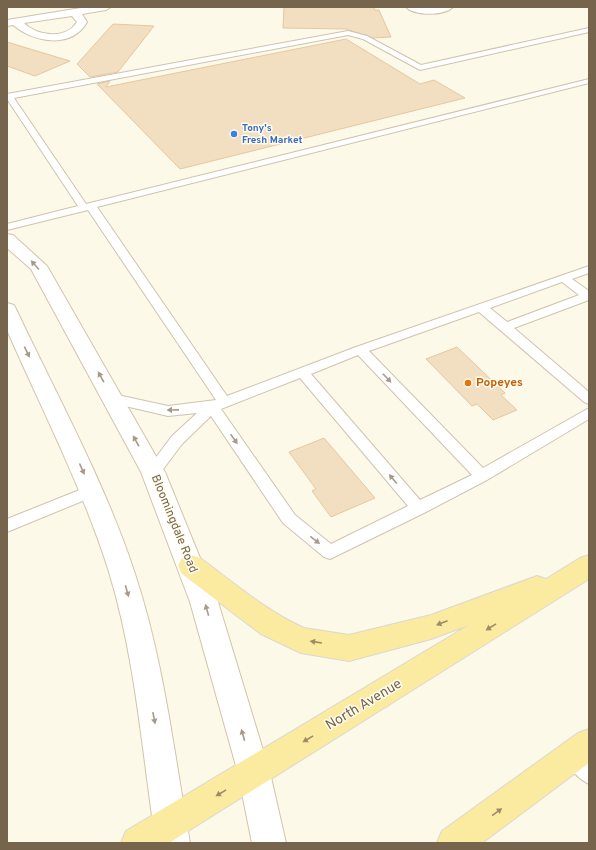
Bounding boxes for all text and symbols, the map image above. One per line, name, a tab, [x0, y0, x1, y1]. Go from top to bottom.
place label: Tony's Fresh Market	[242, 122, 302, 147]
marker: Tony's Fresh Market	[229, 129, 239, 139]
one-way arrow	[31, 260, 40, 270]
one-way arrow	[24, 346, 30, 357]
one-way arrow	[97, 371, 104, 383]
one-way arrow	[382, 373, 392, 383]
place label: Popeyes	[476, 375, 523, 391]
marker: Popeyes	[463, 378, 473, 388]
one-way arrow	[166, 407, 179, 413]
one-way arrow	[230, 434, 238, 445]
one-way arrow	[133, 435, 139, 447]
one-way arrow	[80, 464, 86, 476]
street label: Bloomingdale Road	[147, 472, 201, 576]
one-way arrow	[389, 474, 398, 484]
one-way arrow	[309, 535, 320, 544]
one-way arrow	[124, 586, 130, 598]
one-way arrow	[203, 604, 209, 617]
one-way arrow	[436, 621, 448, 627]
one-way arrow	[485, 624, 497, 631]
one-way arrow	[310, 639, 322, 645]
street label: North Avenue	[323, 676, 405, 734]
one-way arrow	[151, 712, 157, 725]
one-way arrow	[240, 729, 246, 741]
one-way arrow	[302, 736, 314, 743]
one-way arrow	[216, 789, 226, 797]
one-way arrow	[491, 807, 502, 816]

